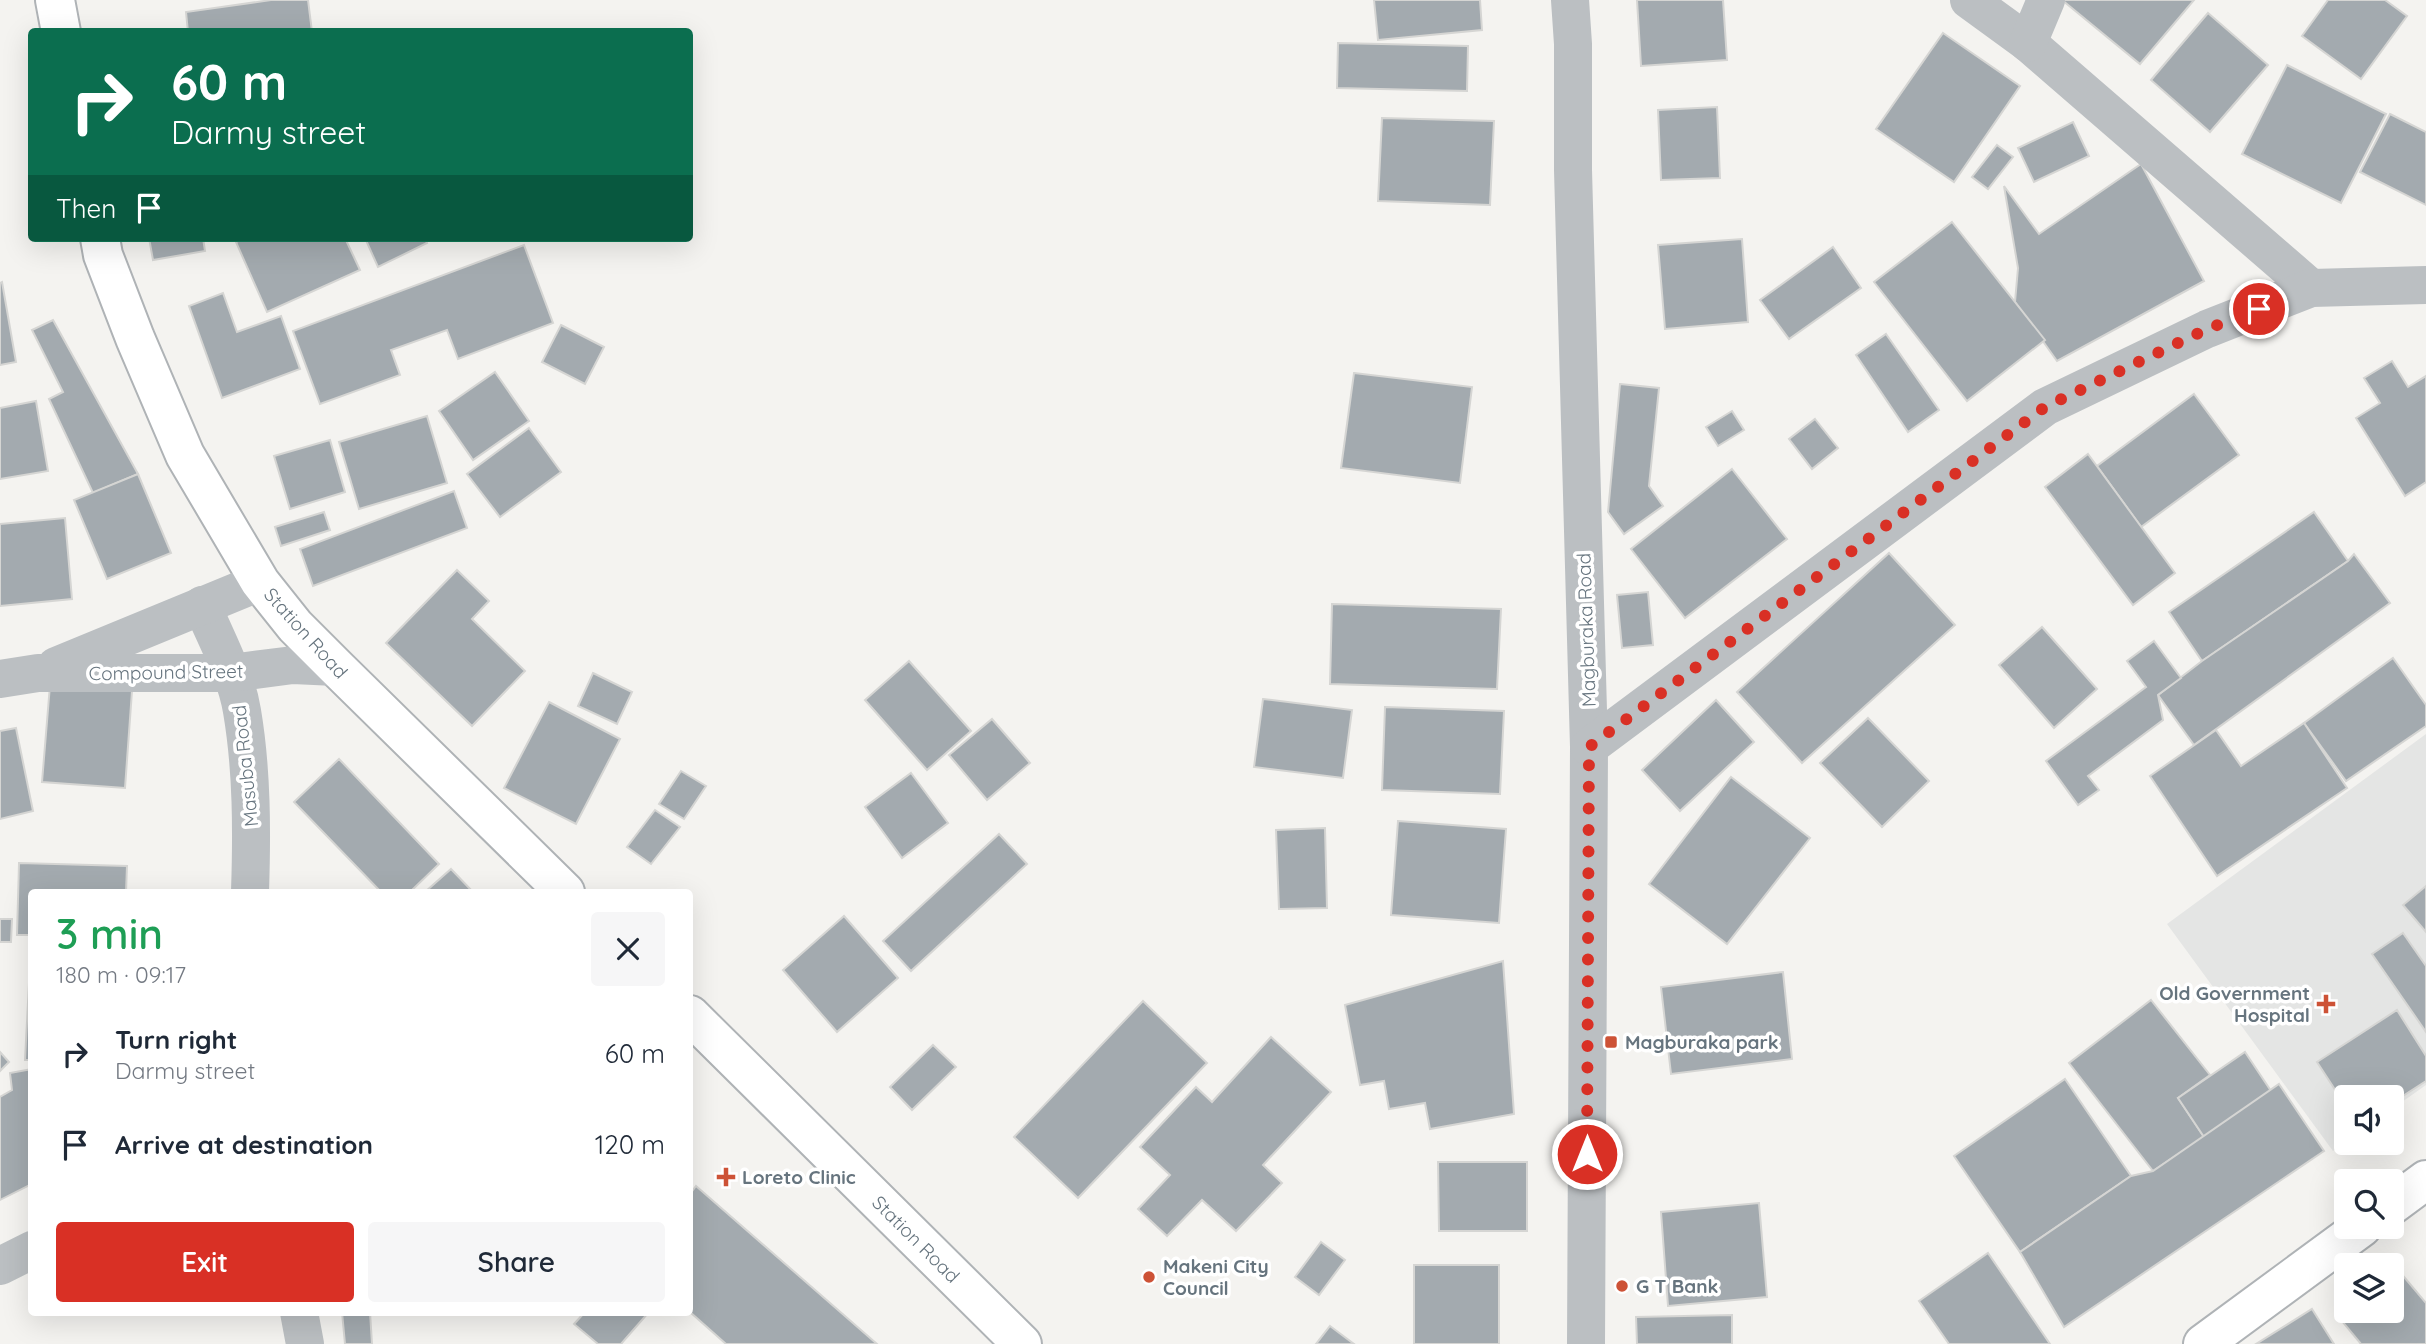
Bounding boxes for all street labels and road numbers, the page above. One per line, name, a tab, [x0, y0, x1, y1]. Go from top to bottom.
street label: Magburaka Road	[1571, 553, 1601, 707]
street label: Station Road	[259, 583, 353, 683]
street label: Compound Street	[88, 659, 244, 685]
street label: Masuba Road	[227, 704, 263, 828]
street label: Station Road	[867, 1190, 965, 1288]

